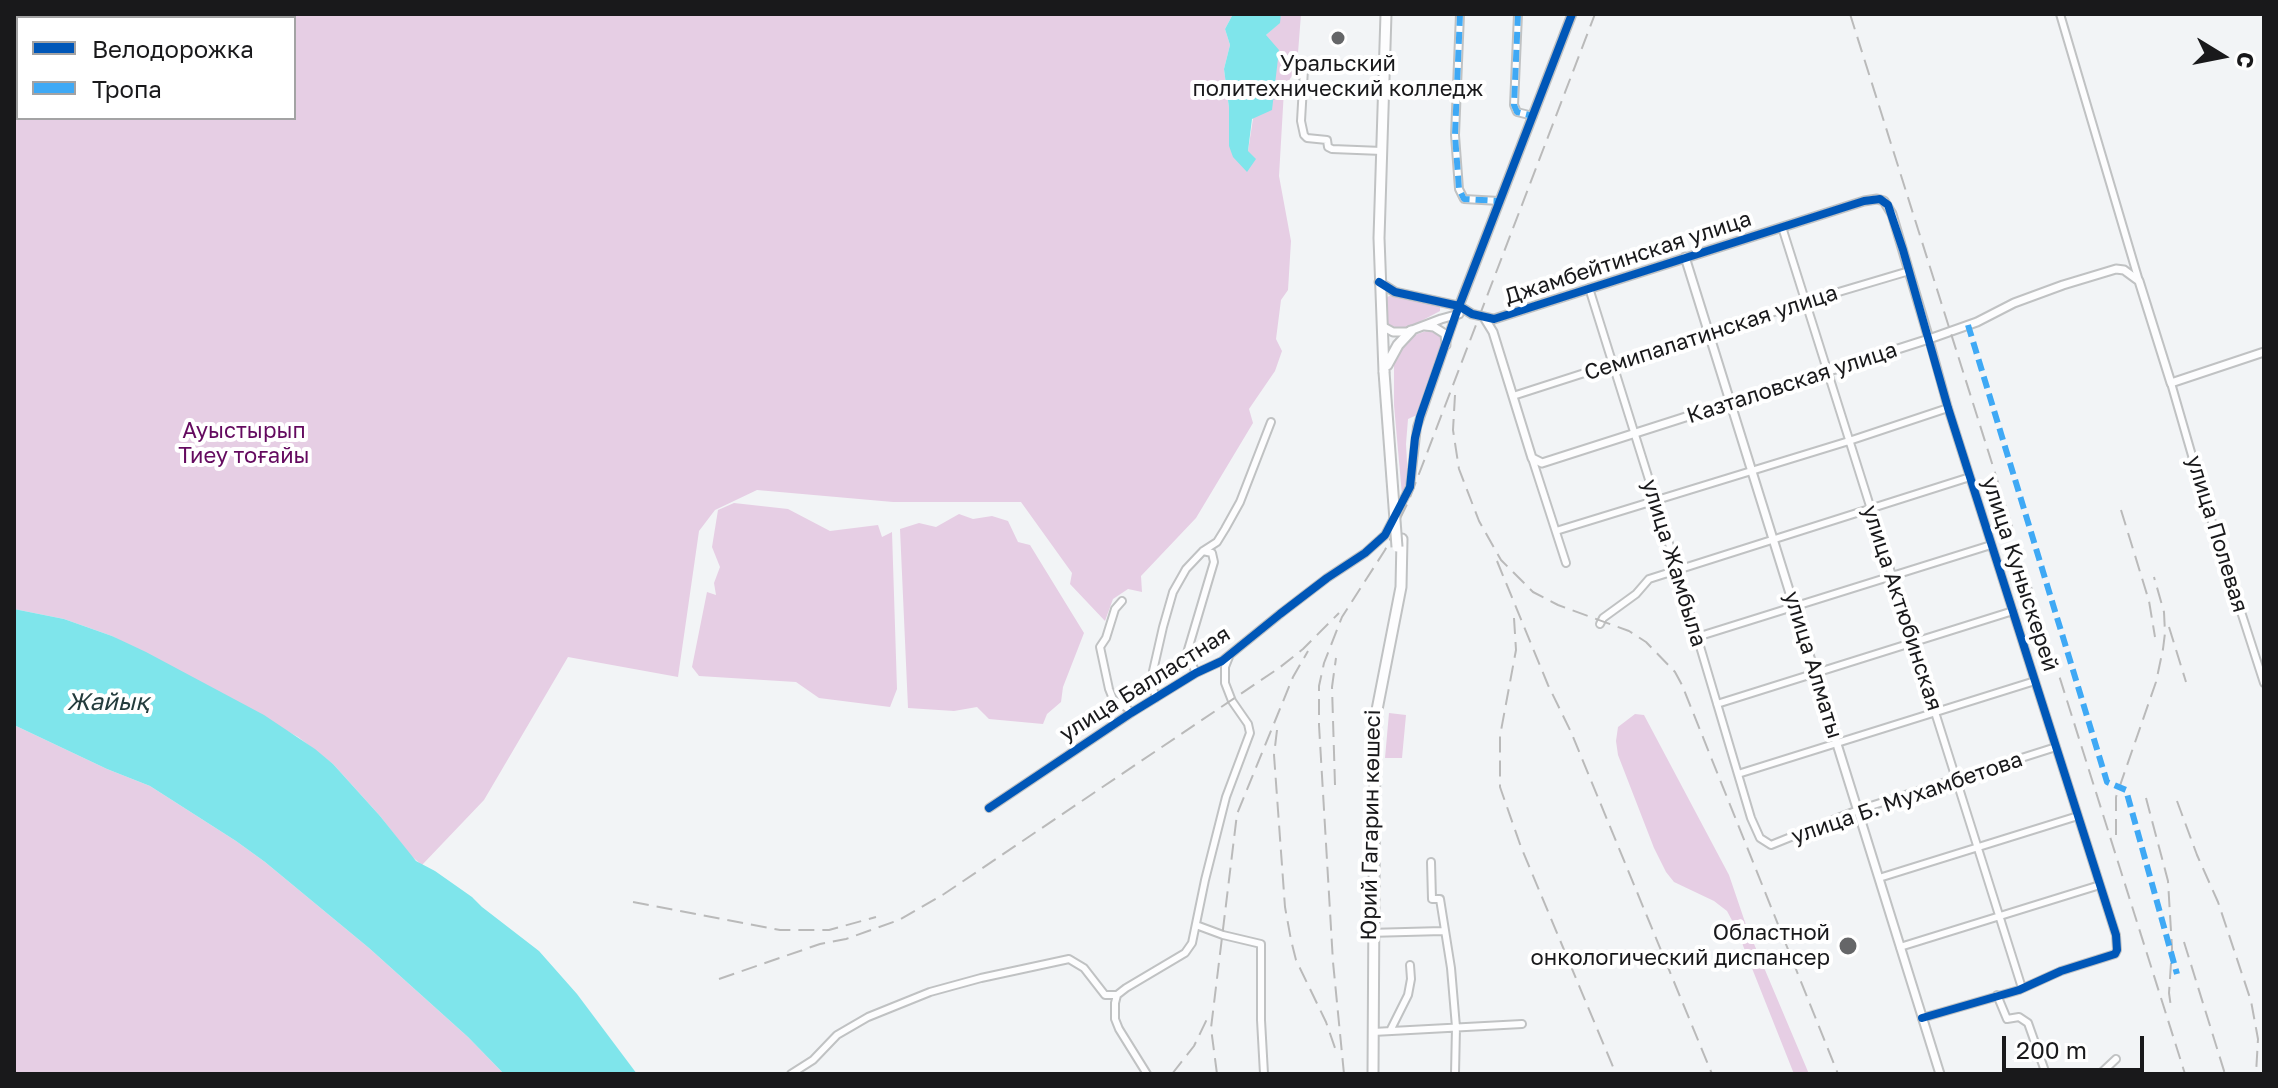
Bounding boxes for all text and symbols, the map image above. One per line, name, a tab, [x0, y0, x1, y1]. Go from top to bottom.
legend	[16, 16, 296, 120]
north arrow	[2182, 16, 2262, 96]
marker: Уральский политехнический колледж	[1329, 29, 1347, 47]
text: Велодорожка	[92, 34, 254, 63]
text: С	[2231, 50, 2261, 70]
place label: Уральский политехнический колледж	[1193, 51, 1483, 102]
text: Тропа	[92, 74, 162, 103]
street label: Джамбейтинская улица	[1501, 206, 1755, 310]
street label: Семипалатинская улица	[1581, 280, 1841, 386]
street label: Казталовская улица	[1684, 337, 1900, 429]
park label: Ауыстырып Тиеу тоғайы	[178, 418, 310, 470]
street label: улица Полевая	[2181, 452, 2253, 616]
street label: улица Куныскерей	[1976, 473, 2064, 675]
street label: улица Жамбыла	[1636, 476, 1712, 650]
street label: улица Актюбинская	[1856, 502, 1948, 714]
street label: улица Алматы	[1778, 588, 1848, 742]
street label: улица Балластная	[1055, 621, 1235, 747]
water label: Жайық	[67, 688, 149, 716]
street label: Юрий Гагарин көшесі	[1356, 709, 1386, 941]
street label: улица Б. Мухамбетова	[1788, 746, 2026, 850]
place label: Областной онкологический диспансер	[1531, 920, 1830, 972]
marker: Областной онкологический диспансер	[1837, 935, 1859, 957]
scale bar	[2006, 1020, 2148, 1070]
text: 200 m	[2016, 1035, 2087, 1064]

